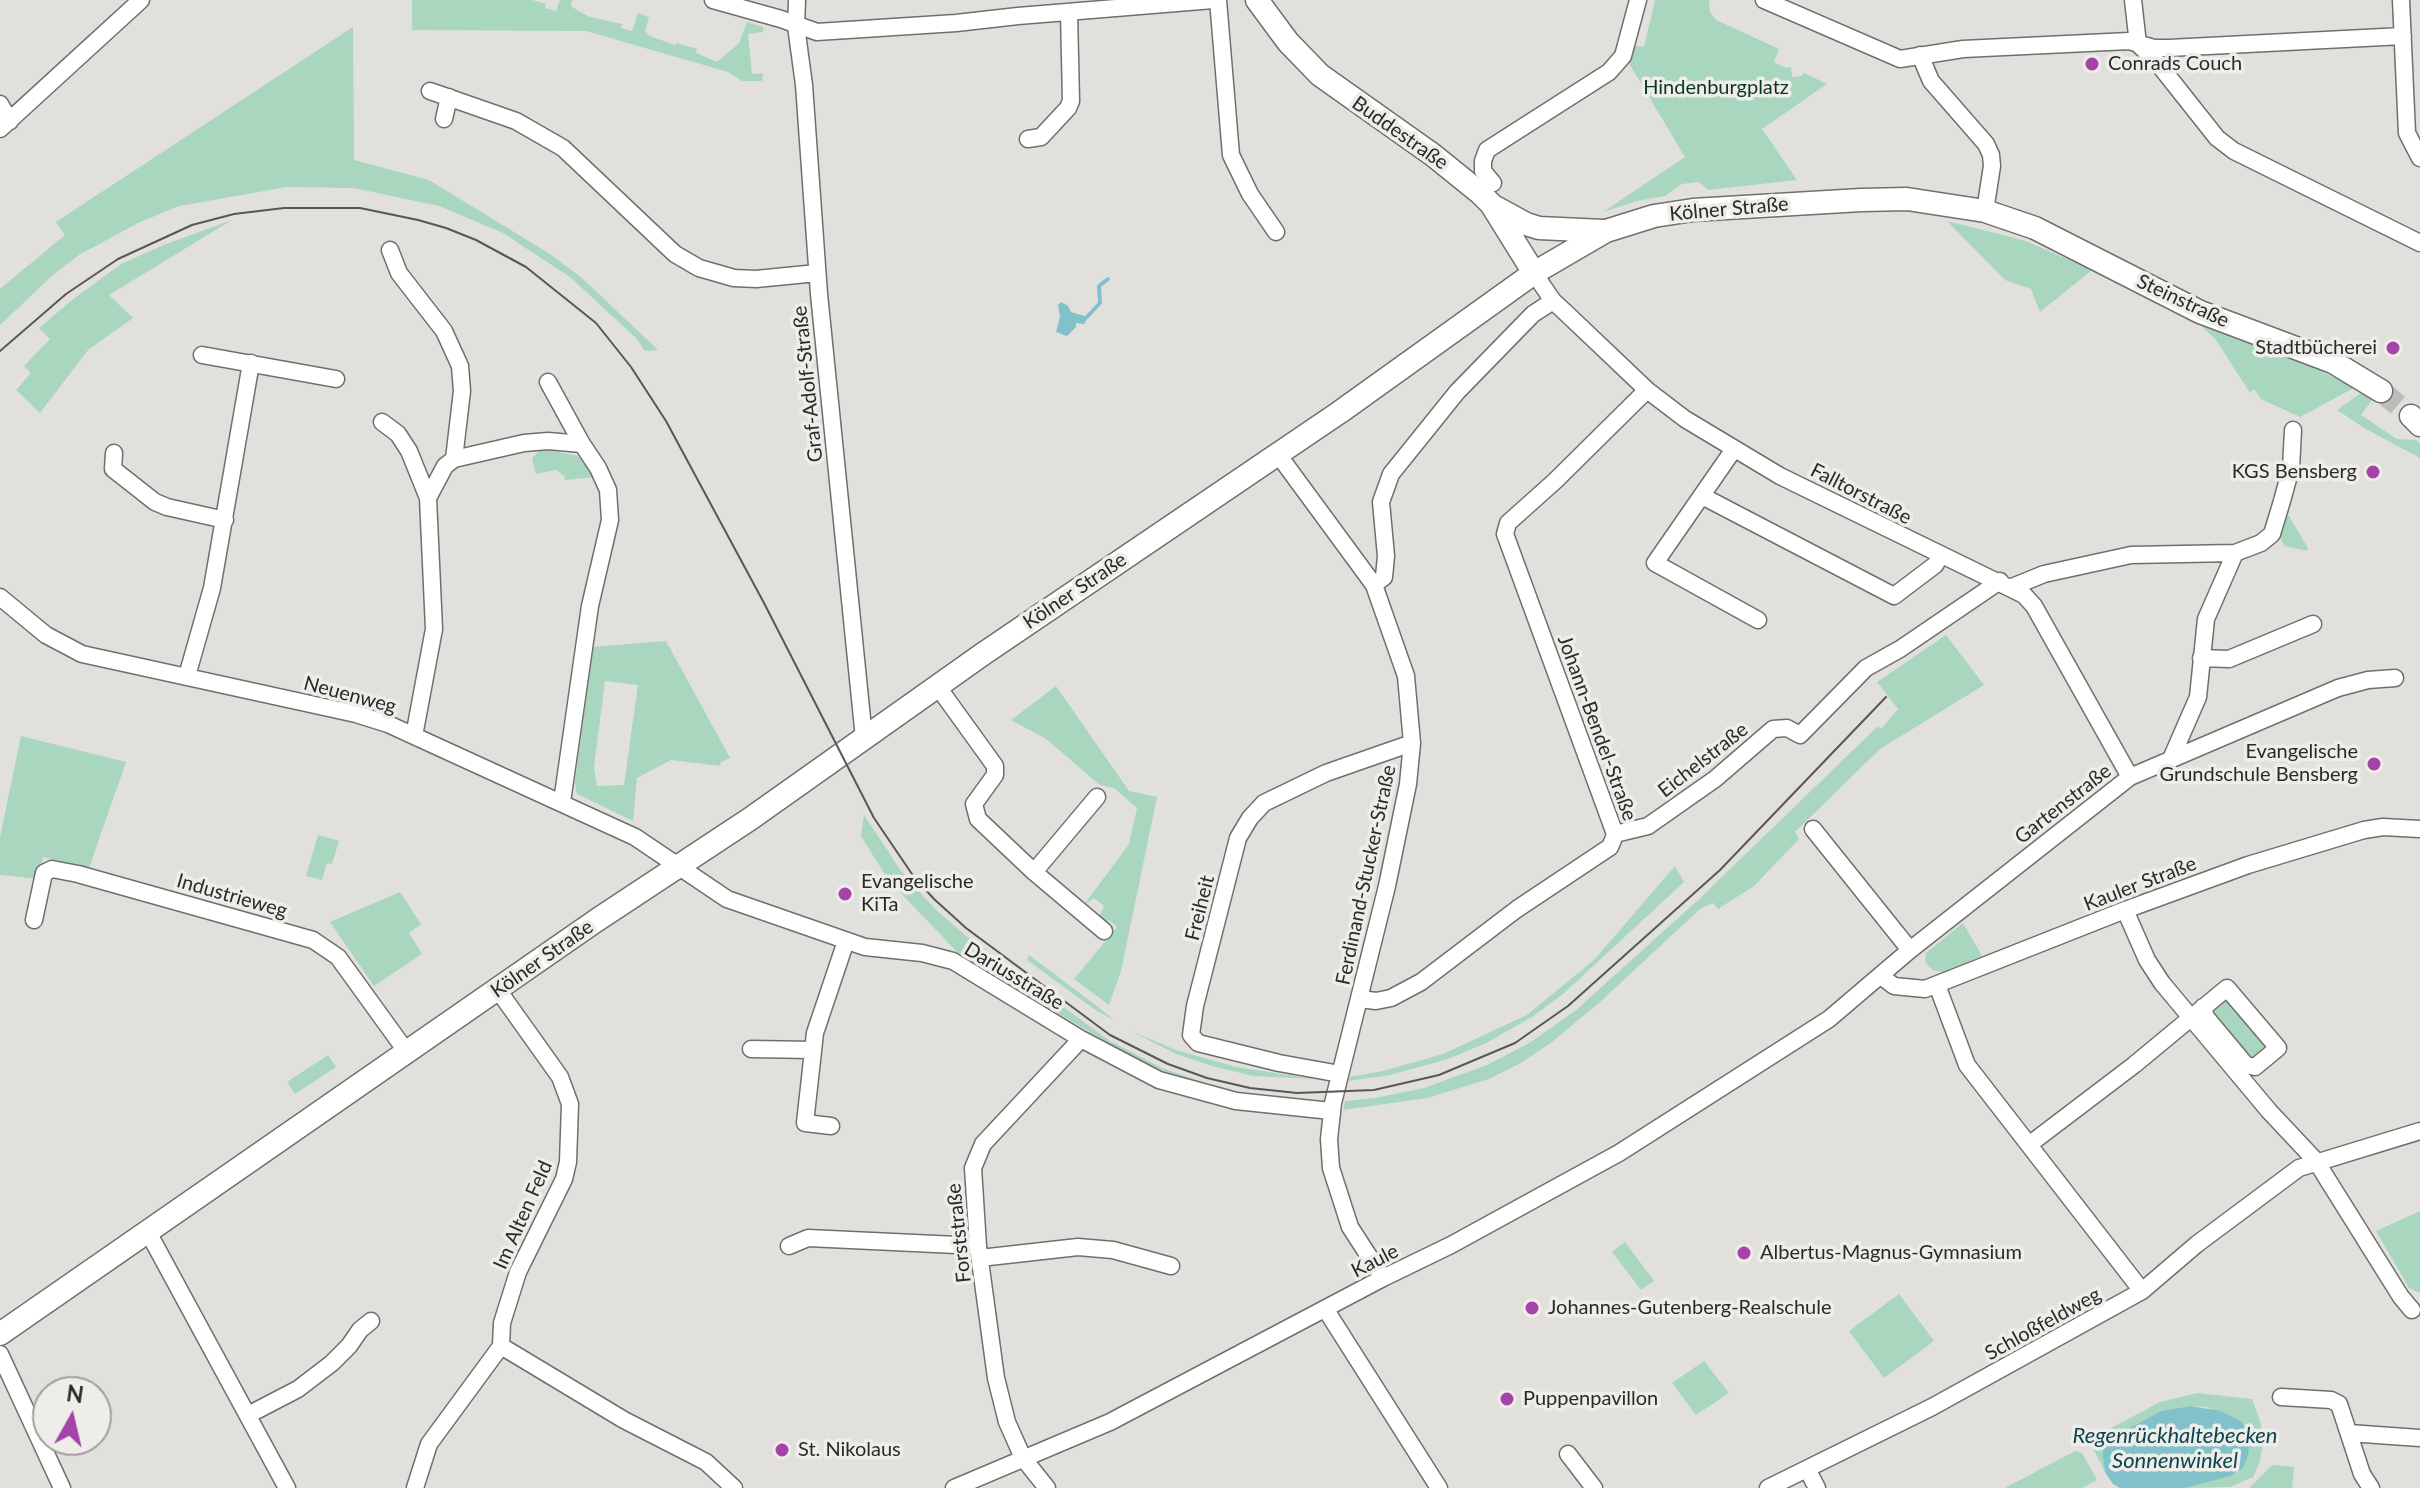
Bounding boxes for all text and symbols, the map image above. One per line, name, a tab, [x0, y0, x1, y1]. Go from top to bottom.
place label: Conrads Couch	[2108, 52, 2242, 76]
marker: Conrads Couch	[2083, 55, 2101, 73]
park label: Hindenburgplatz	[1643, 76, 1789, 100]
street label: Buddestraße	[1347, 91, 1453, 175]
street label: Kölner Straße	[1668, 192, 1790, 226]
street label: Steinstraße	[2133, 269, 2233, 333]
street label: Graf-Adolf-Straße	[788, 305, 828, 463]
place label: Stadtbücherei	[2255, 336, 2377, 360]
marker: Stadtbücherei	[2384, 339, 2402, 357]
street label: Falltorstraße	[1807, 458, 1915, 530]
place label: KGS Bensberg	[2232, 460, 2357, 484]
marker: KGS Bensberg	[2364, 463, 2382, 481]
street label: Kölner Straße	[1019, 548, 1131, 634]
street label: Johann-Bendel-Straße	[1552, 632, 1642, 824]
street label: Neuenweg	[301, 671, 399, 719]
street label: Eichelstraße	[1653, 718, 1753, 802]
place label: Evangelische Grundschule Bensberg	[2159, 740, 2358, 787]
marker: Evangelische Grundschule Bensberg	[2365, 755, 2383, 773]
street label: Gartenstraße	[2010, 759, 2116, 849]
street label: Ferdinand-Stucker-Straße	[1331, 763, 1401, 987]
street label: Kauler Straße	[2080, 852, 2200, 916]
street label: Industrieweg	[174, 869, 290, 923]
place label: Evangelische KiTa	[861, 870, 974, 917]
street label: Freiheit	[1180, 873, 1220, 943]
marker: Evangelische KiTa	[836, 885, 854, 903]
street label: Kölner Straße	[486, 915, 598, 1003]
street label: Dariusstraße	[960, 937, 1068, 1015]
street label: Im Alten Feld	[488, 1157, 558, 1273]
street label: Forststraße	[942, 1182, 976, 1284]
street label: Kaule	[1347, 1239, 1403, 1283]
place label: Albertus-Magnus-Gymnasium	[1760, 1241, 2022, 1265]
marker: Albertus-Magnus-Gymnasium	[1735, 1244, 1753, 1262]
street label: Schloßfeldweg	[1981, 1282, 2105, 1366]
place label: Johannes-Gutenberg-Realschule	[1548, 1296, 1831, 1320]
marker: Johannes-Gutenberg-Realschule	[1523, 1299, 1541, 1317]
north arrow	[32, 1376, 112, 1456]
text: N	[65, 1379, 85, 1408]
place label: Puppenpavillon	[1523, 1387, 1658, 1411]
marker: Puppenpavillon	[1498, 1390, 1516, 1408]
water label: Regenrückhaltebecken Sonnenwinkel	[2073, 1423, 2277, 1474]
place label: St. Nikolaus	[798, 1438, 901, 1462]
marker: St. Nikolaus	[773, 1441, 791, 1459]

